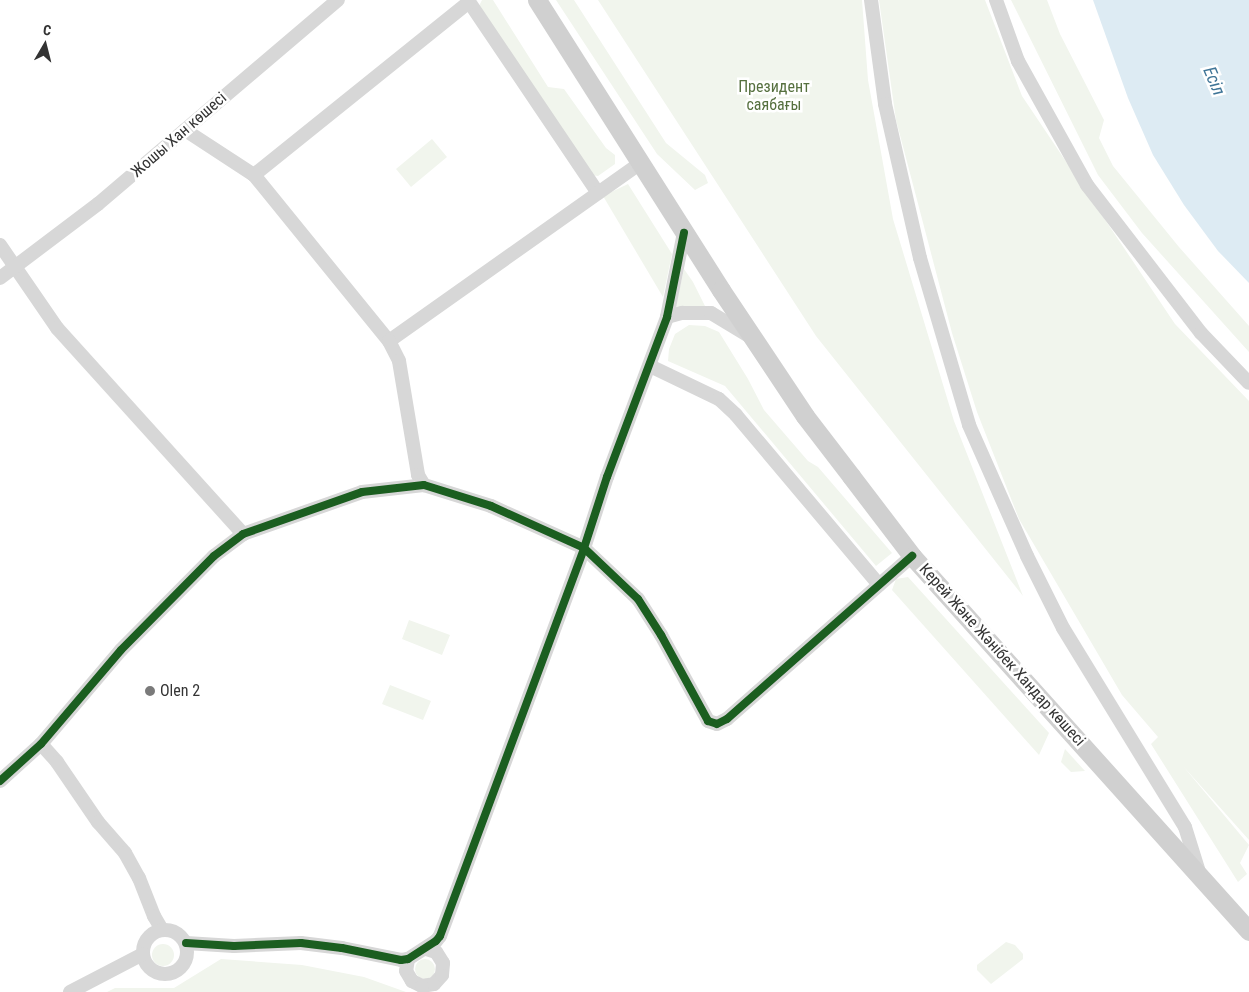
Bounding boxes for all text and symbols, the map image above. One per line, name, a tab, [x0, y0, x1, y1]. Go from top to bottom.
north arrow	[20, 20, 70, 70]
text: С	[42, 22, 52, 39]
water label: Есіл	[1198, 63, 1230, 99]
park label: Президент саябағы	[738, 77, 810, 115]
street label: Жошы Хан көшесі	[127, 88, 231, 182]
street label: Керей Және Жәнібек Хандар көшесі	[915, 560, 1089, 750]
place label: Olen 2	[160, 681, 200, 701]
marker: Olen 2	[144, 685, 156, 697]

